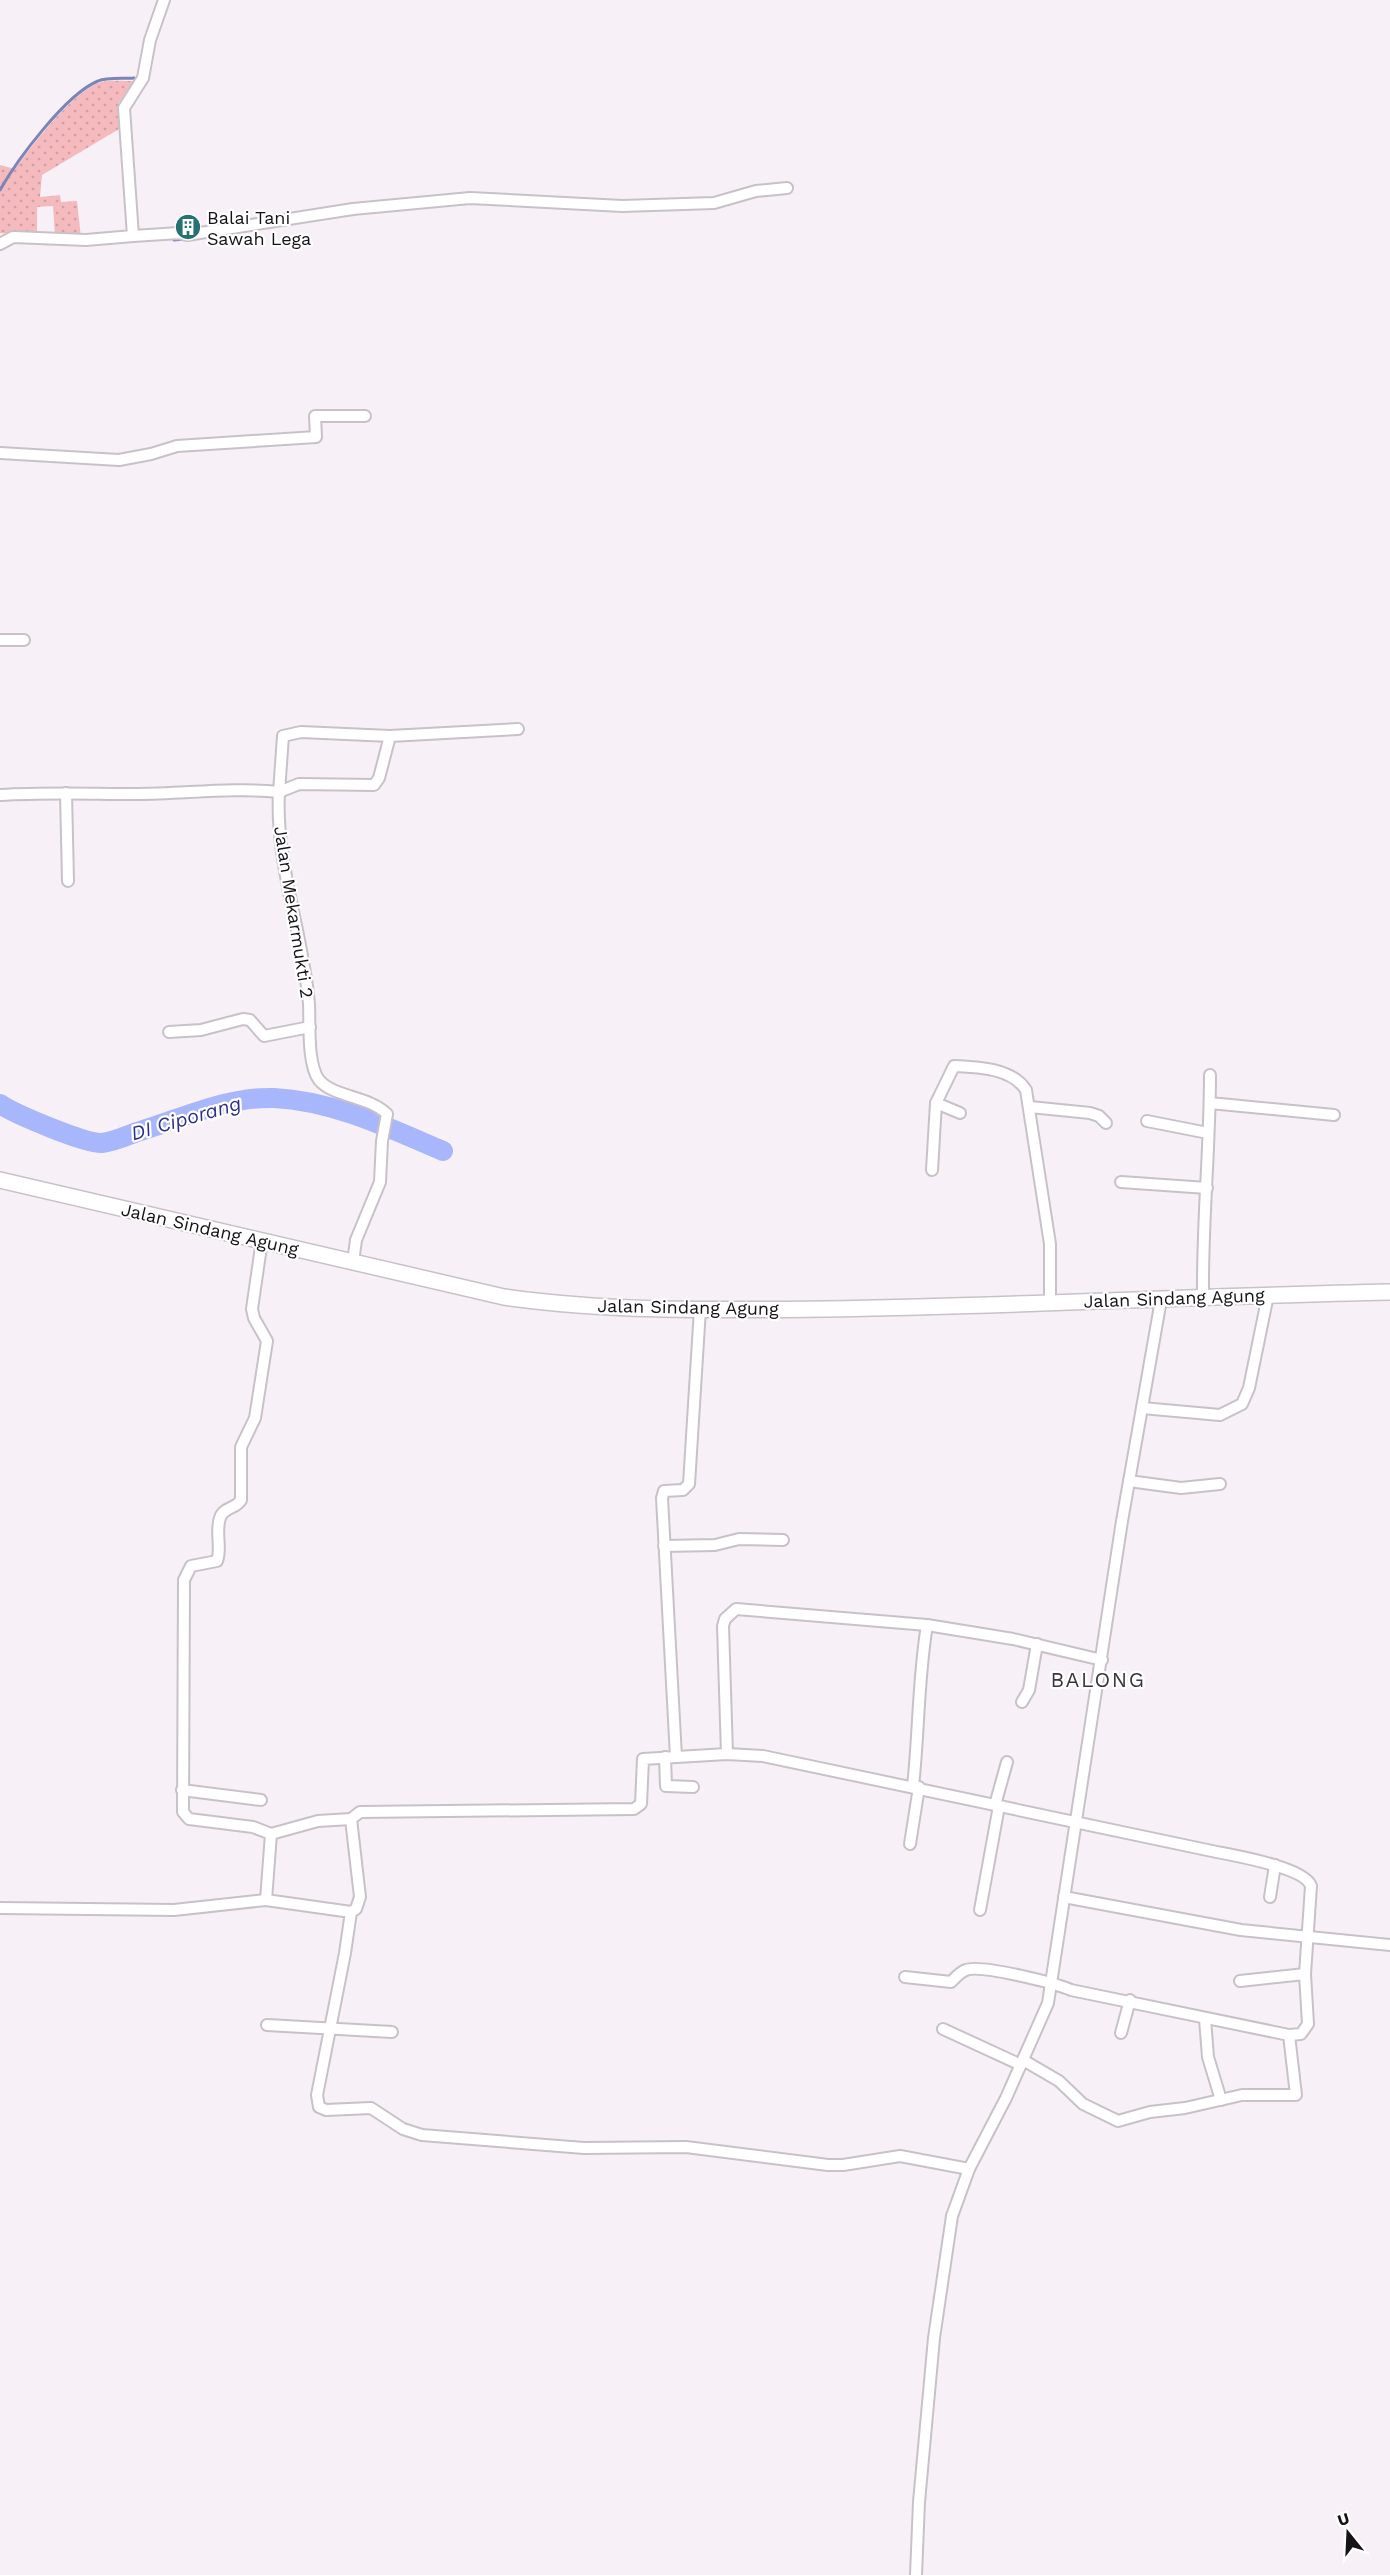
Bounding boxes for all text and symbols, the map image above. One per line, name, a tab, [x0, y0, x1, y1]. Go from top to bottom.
place label: Balai Tani Sawah Lega	[207, 207, 311, 249]
building icon: Balai Tani Sawah Lega	[173, 212, 203, 242]
street label: Jalan Mekarmukti 2	[270, 825, 318, 999]
water label: DI Ciporang	[128, 1091, 244, 1145]
street label: Jalan Sindang Agung	[119, 1198, 301, 1260]
street label: Jalan Sindang Agung	[1083, 1284, 1265, 1312]
street label: Jalan Sindang Agung	[597, 1295, 779, 1319]
district label: BALONG	[1051, 1667, 1145, 1692]
north arrow	[1318, 2503, 1378, 2563]
text: U	[1335, 2508, 1352, 2530]

